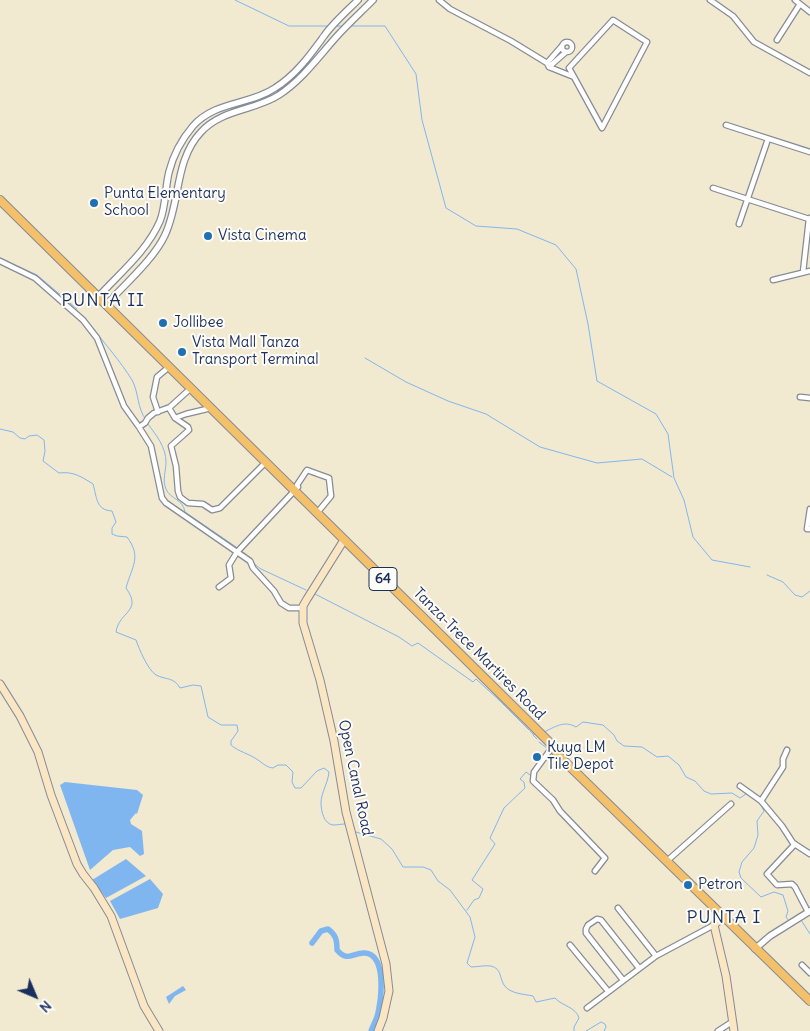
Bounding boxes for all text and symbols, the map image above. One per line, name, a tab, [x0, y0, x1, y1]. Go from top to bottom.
place label: Punta Elementary School	[104, 185, 226, 220]
marker: Punta Elementary School	[88, 197, 100, 209]
place label: Vista Cinema	[218, 227, 306, 245]
marker: Vista Cinema	[202, 230, 214, 242]
district label: PUNTA II	[60, 290, 146, 312]
place label: Jollibee	[173, 314, 224, 332]
marker: Jollibee	[157, 317, 169, 329]
place label: Vista Mall Tanza Transport Terminal	[192, 334, 319, 369]
marker: Vista Mall Tanza Transport Terminal	[176, 346, 188, 358]
road number: 64	[369, 568, 397, 590]
street label: Tanza-Trece Martires Road	[409, 584, 549, 724]
street label: Open Canal Road	[334, 718, 376, 838]
place label: Kuya LM Tile Depot	[547, 739, 614, 774]
marker: Kuya LM Tile Depot	[531, 751, 543, 763]
place label: Petron	[698, 876, 743, 894]
marker: Petron	[682, 879, 694, 891]
district label: PUNTA I	[686, 907, 762, 929]
north arrow	[10, 971, 60, 1021]
text: N	[36, 997, 55, 1016]

